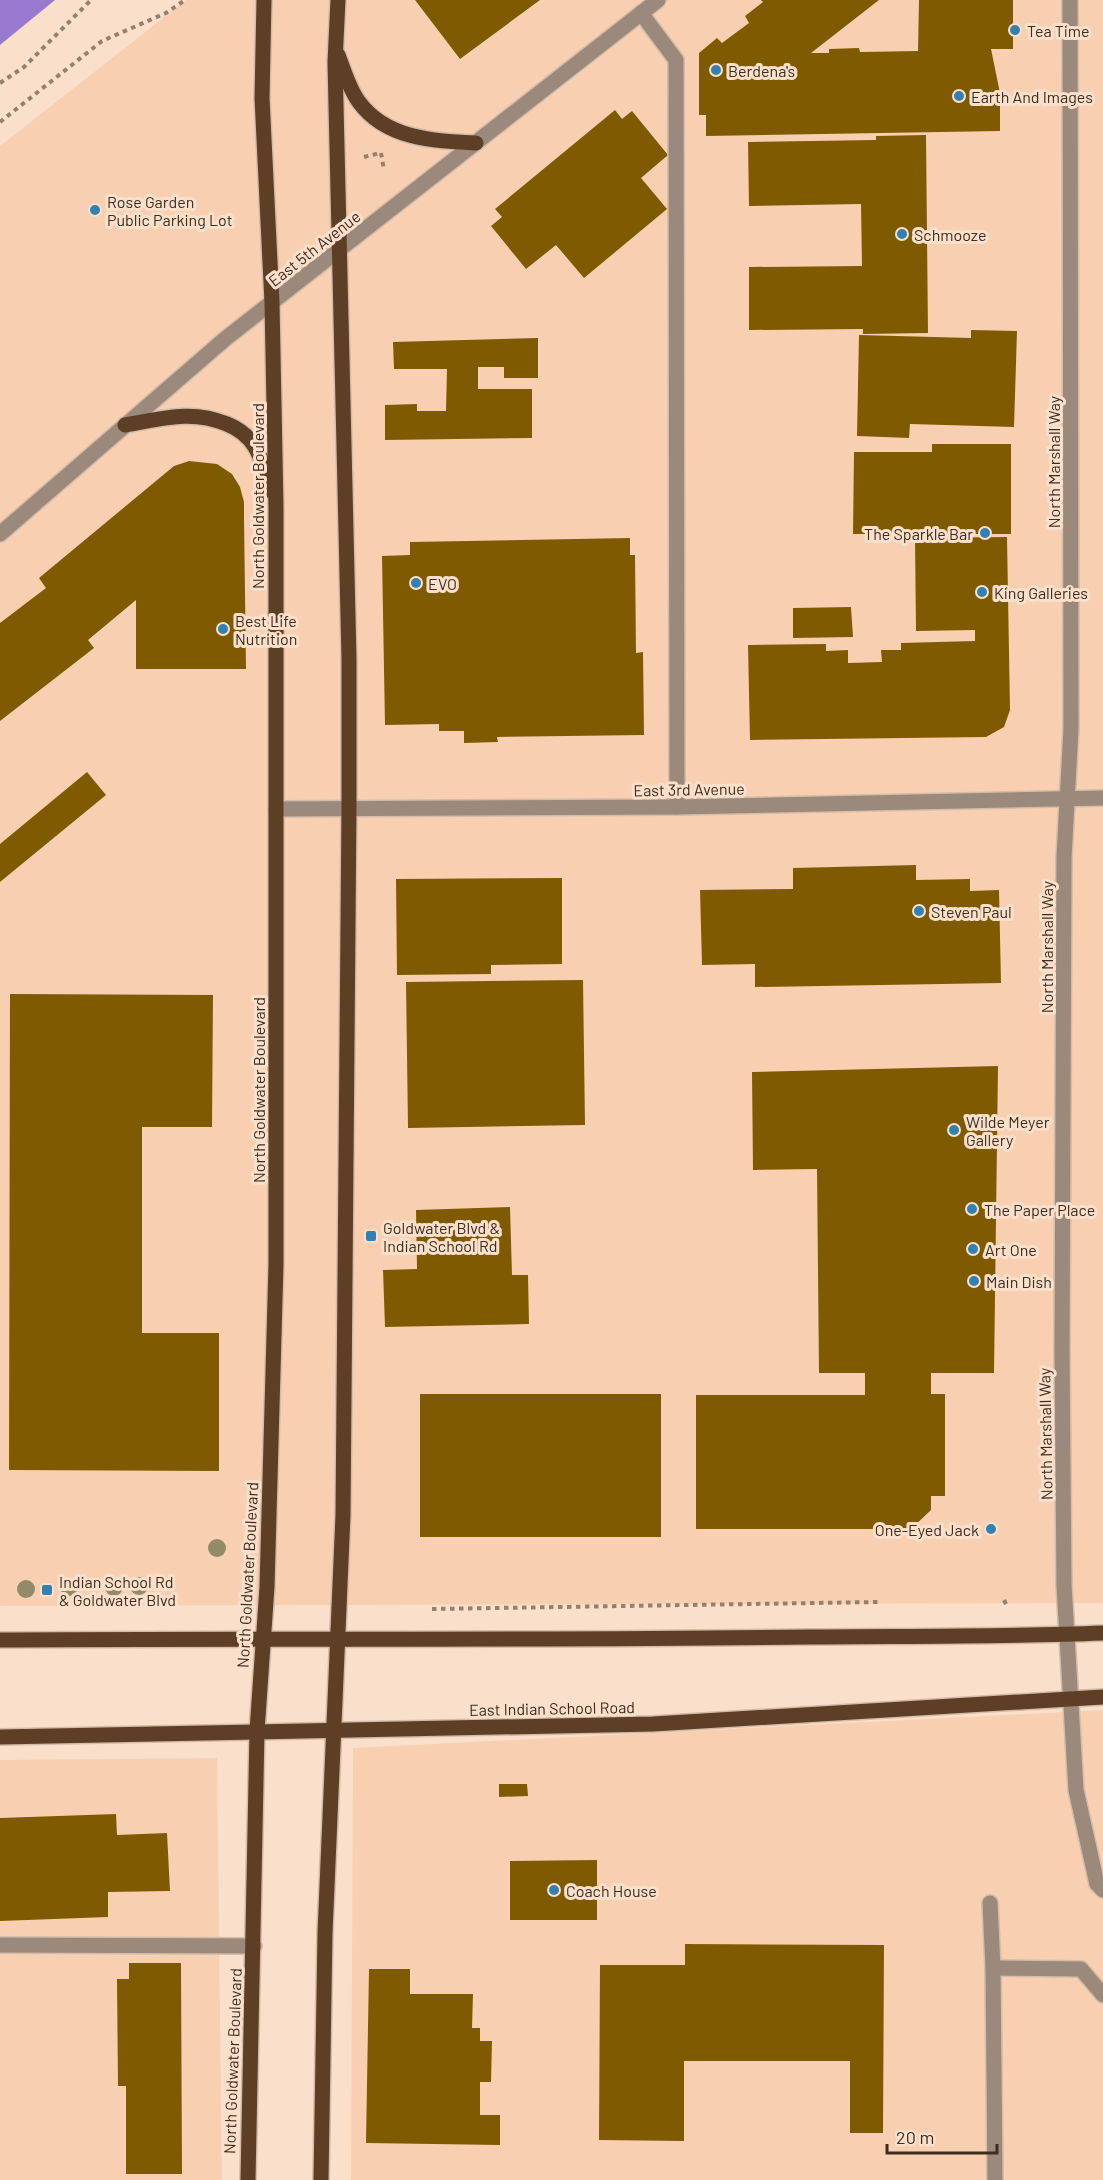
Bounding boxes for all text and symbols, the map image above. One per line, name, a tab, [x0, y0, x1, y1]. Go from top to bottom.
place label: Tea Time	[1027, 21, 1089, 40]
marker: Tea Time	[1008, 23, 1022, 37]
place label: Berdena's	[728, 61, 795, 80]
marker: Berdena's	[709, 63, 723, 77]
place label: Earth And Images	[971, 87, 1093, 106]
marker: Earth And Images	[952, 89, 966, 103]
place label: Rose Garden Public Parking Lot	[107, 192, 233, 229]
marker: Rose Garden Public Parking Lot	[88, 203, 102, 217]
street label: East 5th Avenue	[264, 206, 364, 290]
place label: Schmooze	[914, 225, 987, 244]
marker: Schmooze	[895, 227, 909, 241]
street label: North Marshall Way	[1044, 395, 1063, 528]
street label: North Goldwater Boulevard	[248, 403, 267, 589]
place label: The Sparkle Bar	[864, 524, 973, 543]
marker: The Sparkle Bar	[978, 526, 992, 540]
place label: EVO	[428, 574, 457, 593]
marker: EVO	[409, 576, 423, 590]
place label: King Galleries	[994, 583, 1088, 602]
marker: King Galleries	[975, 585, 989, 599]
place label: Best Life Nutrition	[235, 611, 297, 648]
marker: Best Life Nutrition	[216, 622, 230, 636]
street label: East 3rd Avenue	[633, 779, 745, 799]
street label: North Marshall Way	[1037, 880, 1056, 1013]
place label: Steven Paul	[931, 902, 1012, 921]
marker: Steven Paul	[912, 904, 926, 918]
street label: North Goldwater Boulevard	[249, 997, 268, 1183]
place label: Wilde Meyer Gallery	[966, 1112, 1050, 1149]
marker: Wilde Meyer Gallery	[947, 1123, 961, 1137]
place label: The Paper Place	[984, 1200, 1095, 1219]
marker: The Paper Place	[965, 1202, 979, 1216]
place label: Goldwater Blvd & Indian School Rd	[383, 1218, 500, 1255]
marker: Goldwater Blvd & Indian School Rd	[364, 1229, 378, 1243]
place label: Art One	[985, 1240, 1037, 1259]
marker: Art One	[966, 1242, 980, 1256]
place label: Main Dish	[986, 1272, 1052, 1291]
marker: Main Dish	[967, 1274, 981, 1288]
street label: North Marshall Way	[1034, 1367, 1056, 1500]
street label: North Goldwater Boulevard	[233, 1482, 261, 1668]
place label: One-Eyed Jack	[875, 1520, 979, 1539]
marker: One-Eyed Jack	[984, 1522, 998, 1536]
place label: Indian School Rd & Goldwater Blvd	[59, 1572, 176, 1609]
marker: Indian School Rd & Goldwater Blvd	[40, 1583, 54, 1597]
street label: East Indian School Road	[469, 1697, 635, 1719]
place label: Coach House	[566, 1881, 657, 1900]
marker: Coach House	[547, 1883, 561, 1897]
street label: North Goldwater Boulevard	[219, 1968, 245, 2154]
scale bar	[887, 2117, 996, 2155]
text: 20 m	[896, 2126, 934, 2148]

